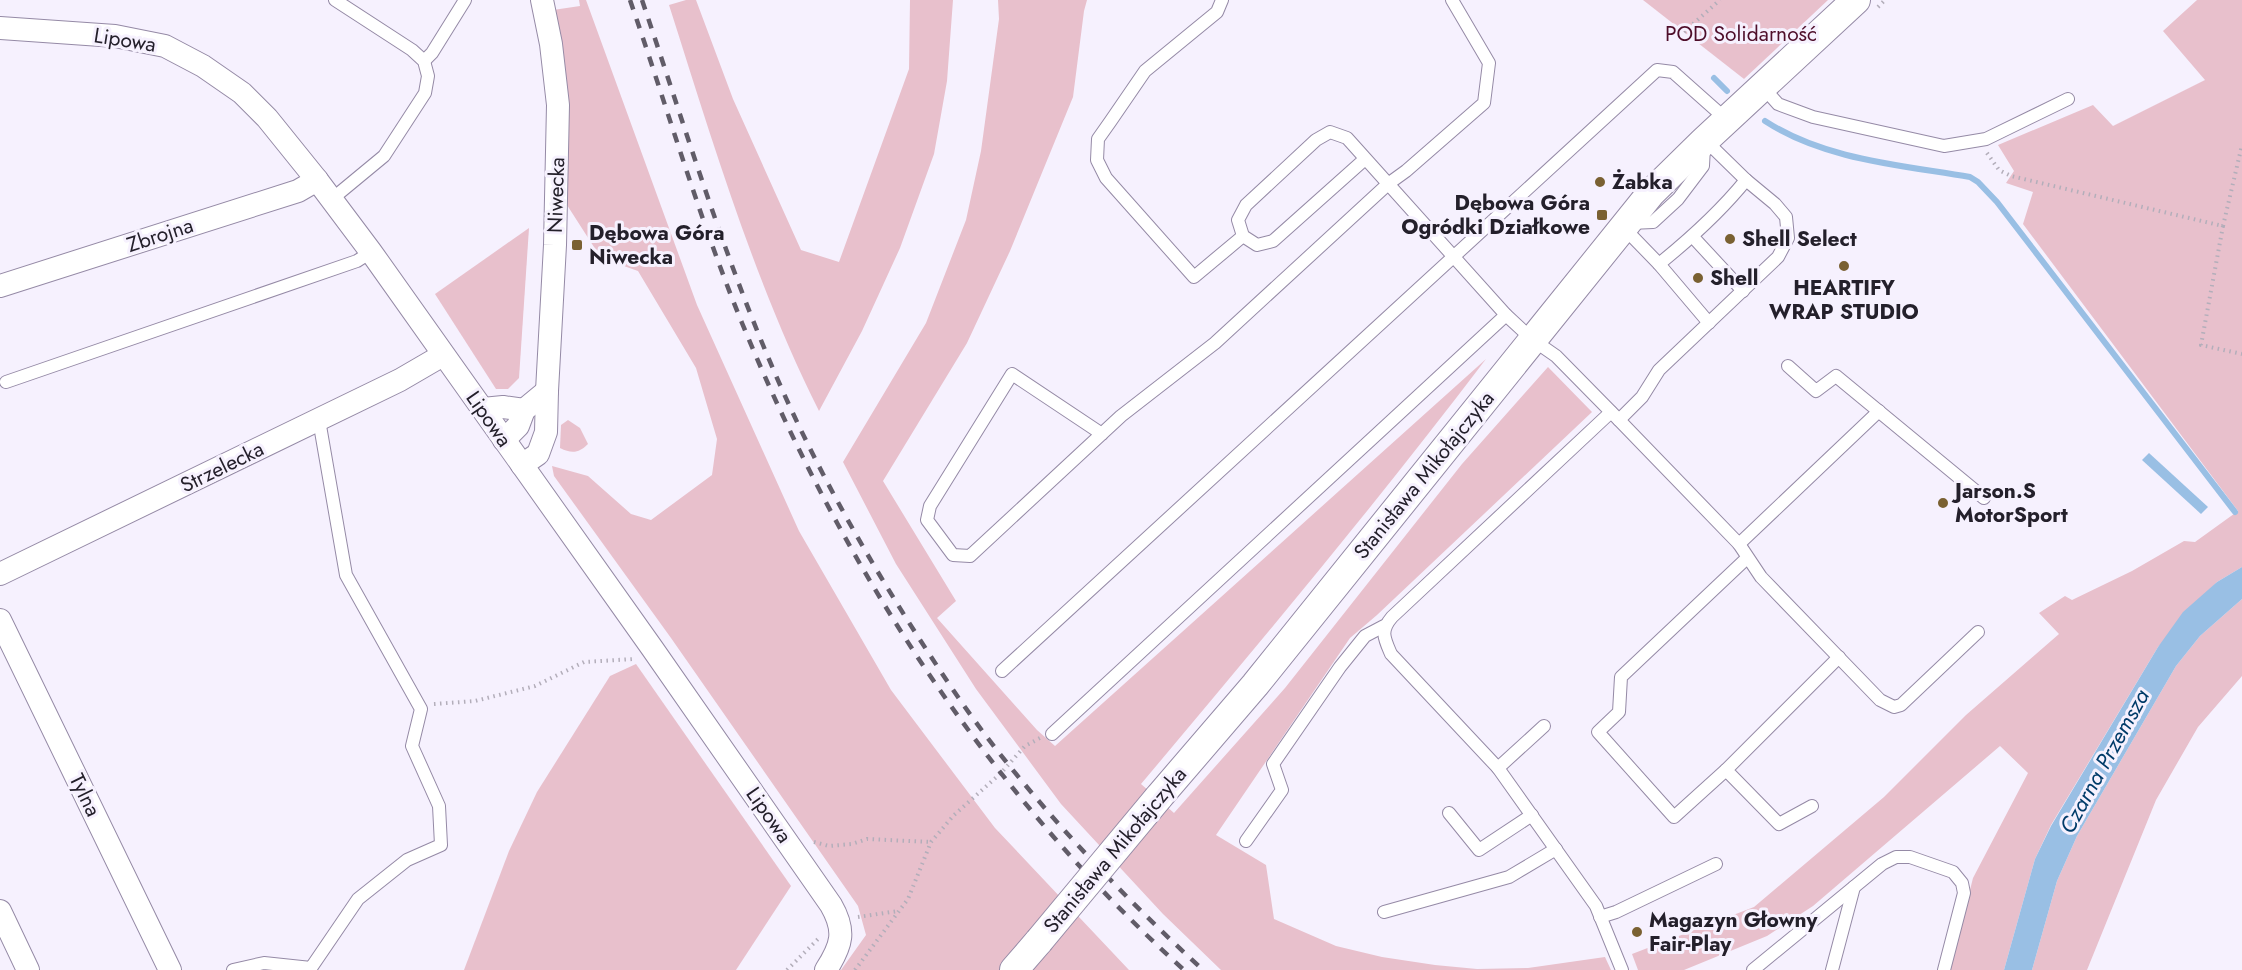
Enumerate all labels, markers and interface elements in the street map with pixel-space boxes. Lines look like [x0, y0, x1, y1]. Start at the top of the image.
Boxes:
park label: POD Solidarność [1665, 19, 1817, 49]
street label: Lipowa [92, 20, 158, 60]
street label: Niwecka [540, 157, 572, 233]
place label: Żabka [1612, 167, 1673, 197]
marker: Żabka [1593, 175, 1607, 189]
place label: Dębowa Góra Ogródki Działkowe [1401, 188, 1590, 242]
marker: Dębowa Góra Ogródki Działkowe [1595, 208, 1609, 222]
street label: Zbrojna [123, 210, 197, 260]
place label: Dębowa Góra Niwecka [589, 218, 725, 272]
place label: Shell Select [1742, 224, 1857, 254]
marker: Shell Select [1723, 232, 1737, 246]
marker: Dębowa Góra Niwecka [570, 238, 584, 252]
marker: HEARTIFY WRAP STUDIO [1837, 259, 1851, 273]
place label: Shell [1710, 263, 1758, 293]
marker: Shell [1691, 271, 1705, 285]
place label: HEARTIFY WRAP STUDIO [1769, 273, 1919, 327]
street label: Stanisława Mikołajczyka [1347, 384, 1501, 566]
street label: Lipowa [459, 385, 519, 453]
street label: Strzelecka [175, 434, 269, 500]
place label: Jarson.S MotorSport [1951, 476, 2068, 530]
marker: Jarson.S MotorSport [1936, 496, 1950, 510]
water label: Czarna Przemsza [2051, 683, 2157, 839]
street label: Stanisława Mikołajczyka [1036, 760, 1194, 940]
street label: Tylna [62, 768, 108, 822]
street label: Lipowa [739, 781, 799, 849]
place label: Magazyn Głowny Fair-Play [1649, 905, 1819, 959]
marker: Magazyn Głowny Fair-Play [1630, 925, 1644, 939]

